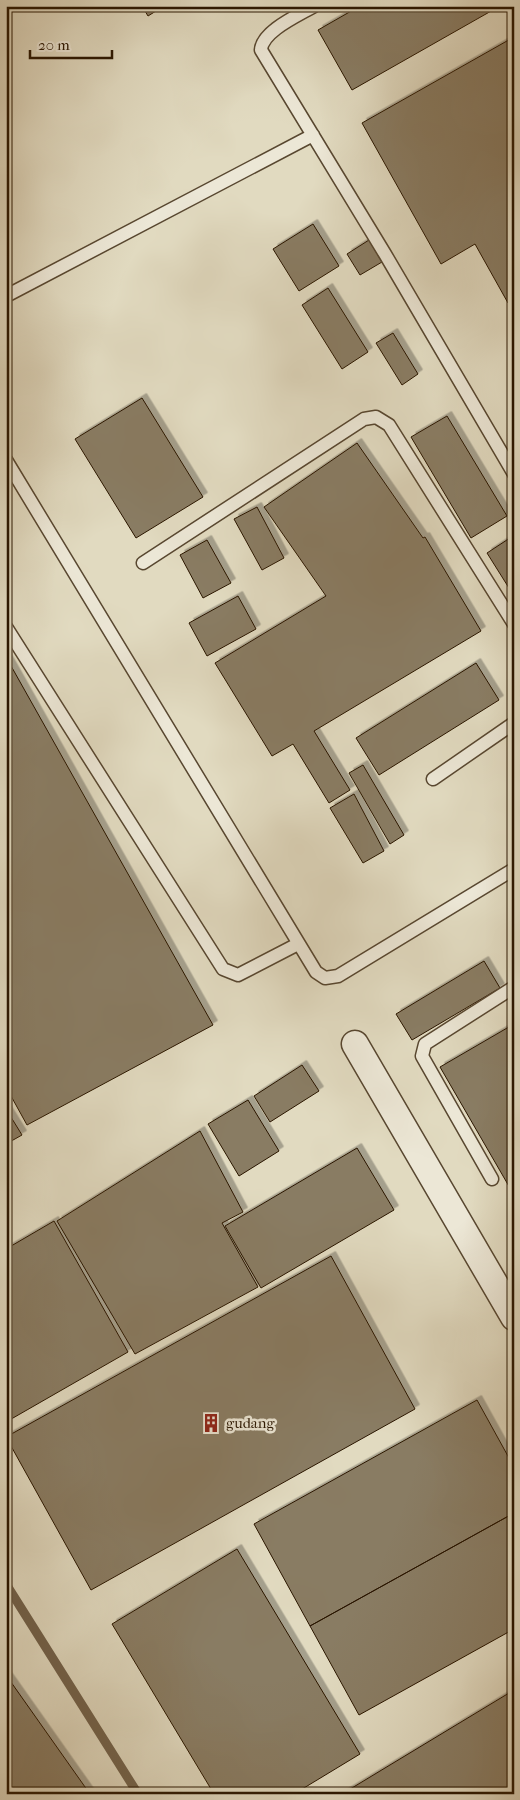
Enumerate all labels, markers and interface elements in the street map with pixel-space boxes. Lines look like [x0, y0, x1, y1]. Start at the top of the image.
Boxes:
scale bar [30, 28, 112, 60]
text: 20 m [38, 36, 70, 54]
building icon: gudang [200, 1412, 222, 1434]
place label: gudang [226, 1414, 276, 1432]

